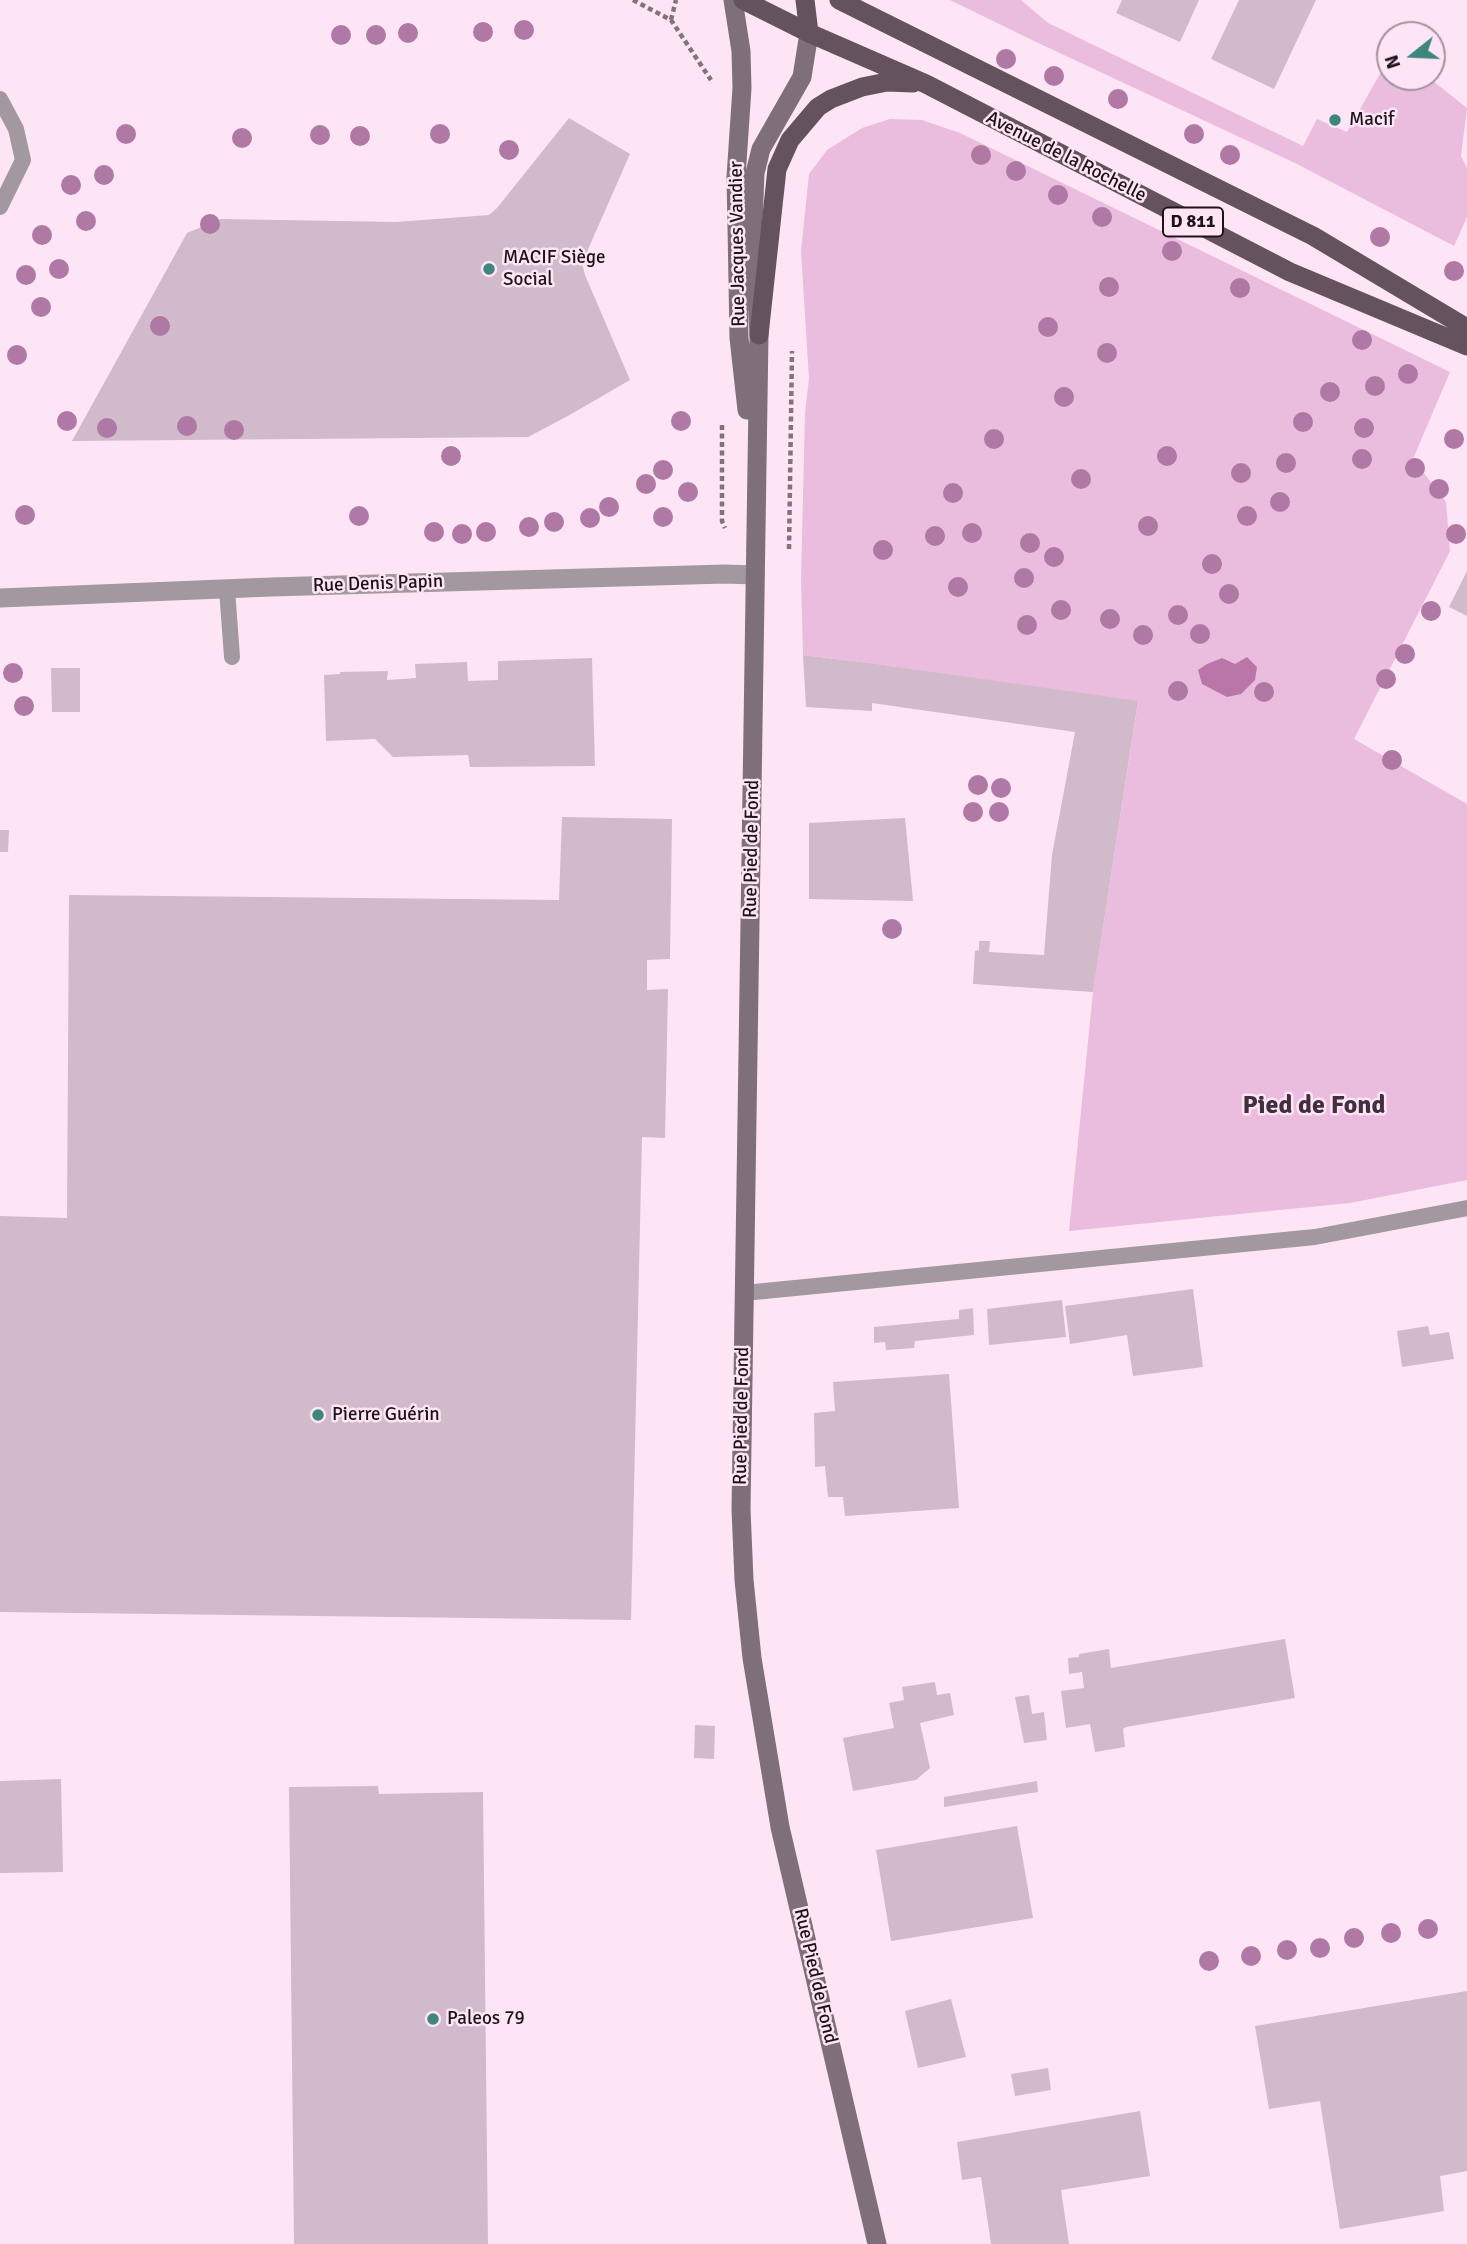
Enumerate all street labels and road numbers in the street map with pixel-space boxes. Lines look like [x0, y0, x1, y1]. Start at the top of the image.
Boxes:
street label: Avenue de la Rochelle [982, 107, 1150, 207]
street label: Rue Jacques Vandier [725, 161, 751, 327]
road number: D 811 [1163, 208, 1223, 236]
street label: Rue Denis Papin [312, 570, 444, 598]
street label: Rue Pied de Fond [739, 780, 765, 918]
street label: Rue Pied de Fond [729, 1347, 755, 1485]
street label: Rue Pied de Fond [788, 1906, 842, 2046]

